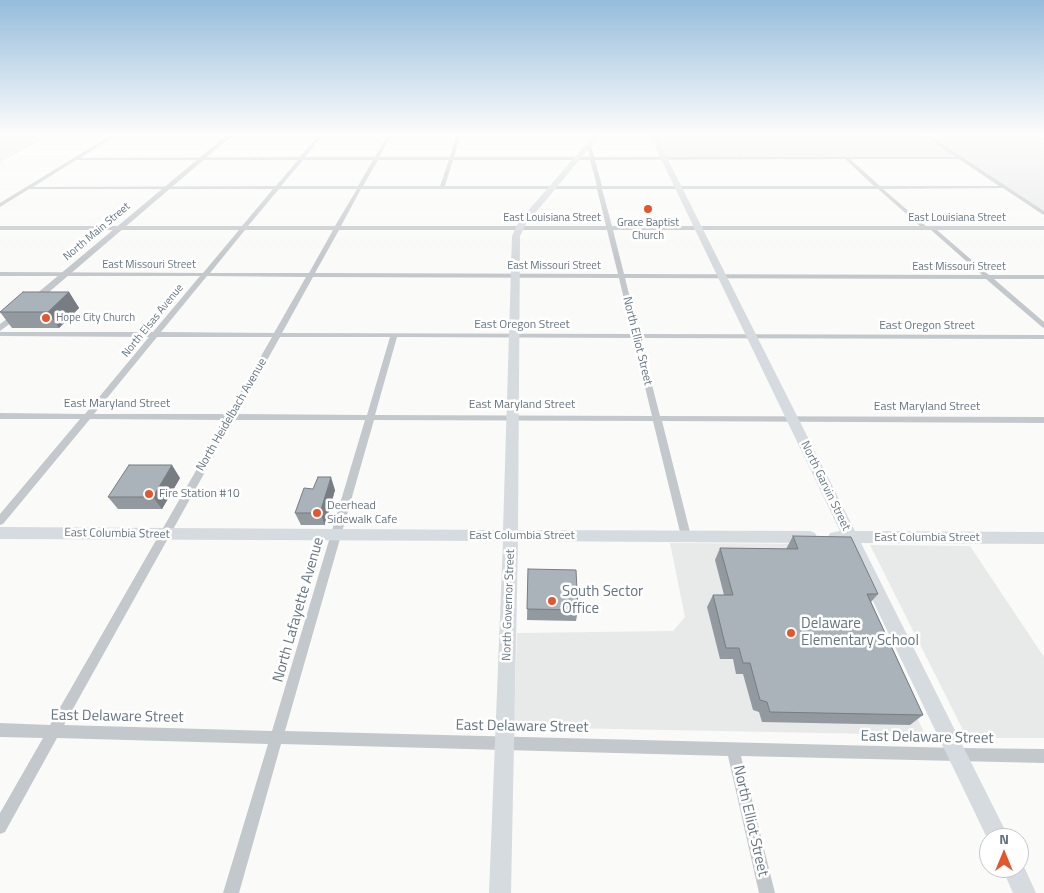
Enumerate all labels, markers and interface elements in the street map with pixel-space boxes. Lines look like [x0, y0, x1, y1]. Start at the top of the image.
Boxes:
street label: North Main Street [61, 200, 133, 264]
marker: Grace Baptist Church [642, 203, 654, 215]
street label: East Louisiana Street [503, 211, 601, 225]
street label: East Louisiana Street [908, 211, 1006, 225]
place label: Grace Baptist Church [617, 216, 679, 242]
street label: East Missouri Street [102, 258, 196, 272]
street label: East Missouri Street [507, 259, 601, 273]
street label: East Missouri Street [912, 260, 1006, 274]
street label: North Elsas Avenue [119, 282, 187, 360]
street label: North Elliot Street [619, 295, 655, 387]
place label: Hope City Church [56, 311, 135, 325]
marker: Hope City Church [40, 312, 52, 324]
street label: East Oregon Street [474, 318, 570, 332]
street label: East Oregon Street [879, 319, 975, 333]
street label: North Heidelbach Avenue [194, 356, 270, 474]
street label: East Maryland Street [64, 397, 170, 411]
street label: East Maryland Street [469, 398, 575, 412]
street label: East Maryland Street [874, 400, 980, 414]
street label: North Garvin Street [797, 439, 853, 533]
place label: Fire Station #10 [159, 487, 240, 501]
marker: Fire Station #10 [143, 488, 155, 500]
place label: Deerhead Sidewalk Cafe [327, 499, 397, 527]
marker: Deerhead Sidewalk Cafe [311, 507, 323, 519]
street label: East Columbia Street [64, 526, 170, 542]
street label: East Columbia Street [469, 529, 575, 543]
street label: East Columbia Street [874, 531, 980, 545]
street label: North Lafayette Avenue [270, 535, 328, 685]
street label: North Governor Street [500, 549, 518, 661]
place label: South Sector Office [562, 583, 643, 618]
marker: South Sector Office [546, 595, 558, 607]
place label: Delaware Elementary School [801, 615, 919, 650]
marker: Delaware Elementary School [785, 627, 797, 639]
street label: East Delaware Street [50, 707, 184, 727]
street label: East Delaware Street [455, 717, 589, 737]
street label: East Delaware Street [860, 728, 994, 748]
street label: North Elliot Street [728, 764, 772, 878]
north arrow [979, 828, 1029, 878]
text: N [999, 828, 1009, 849]

